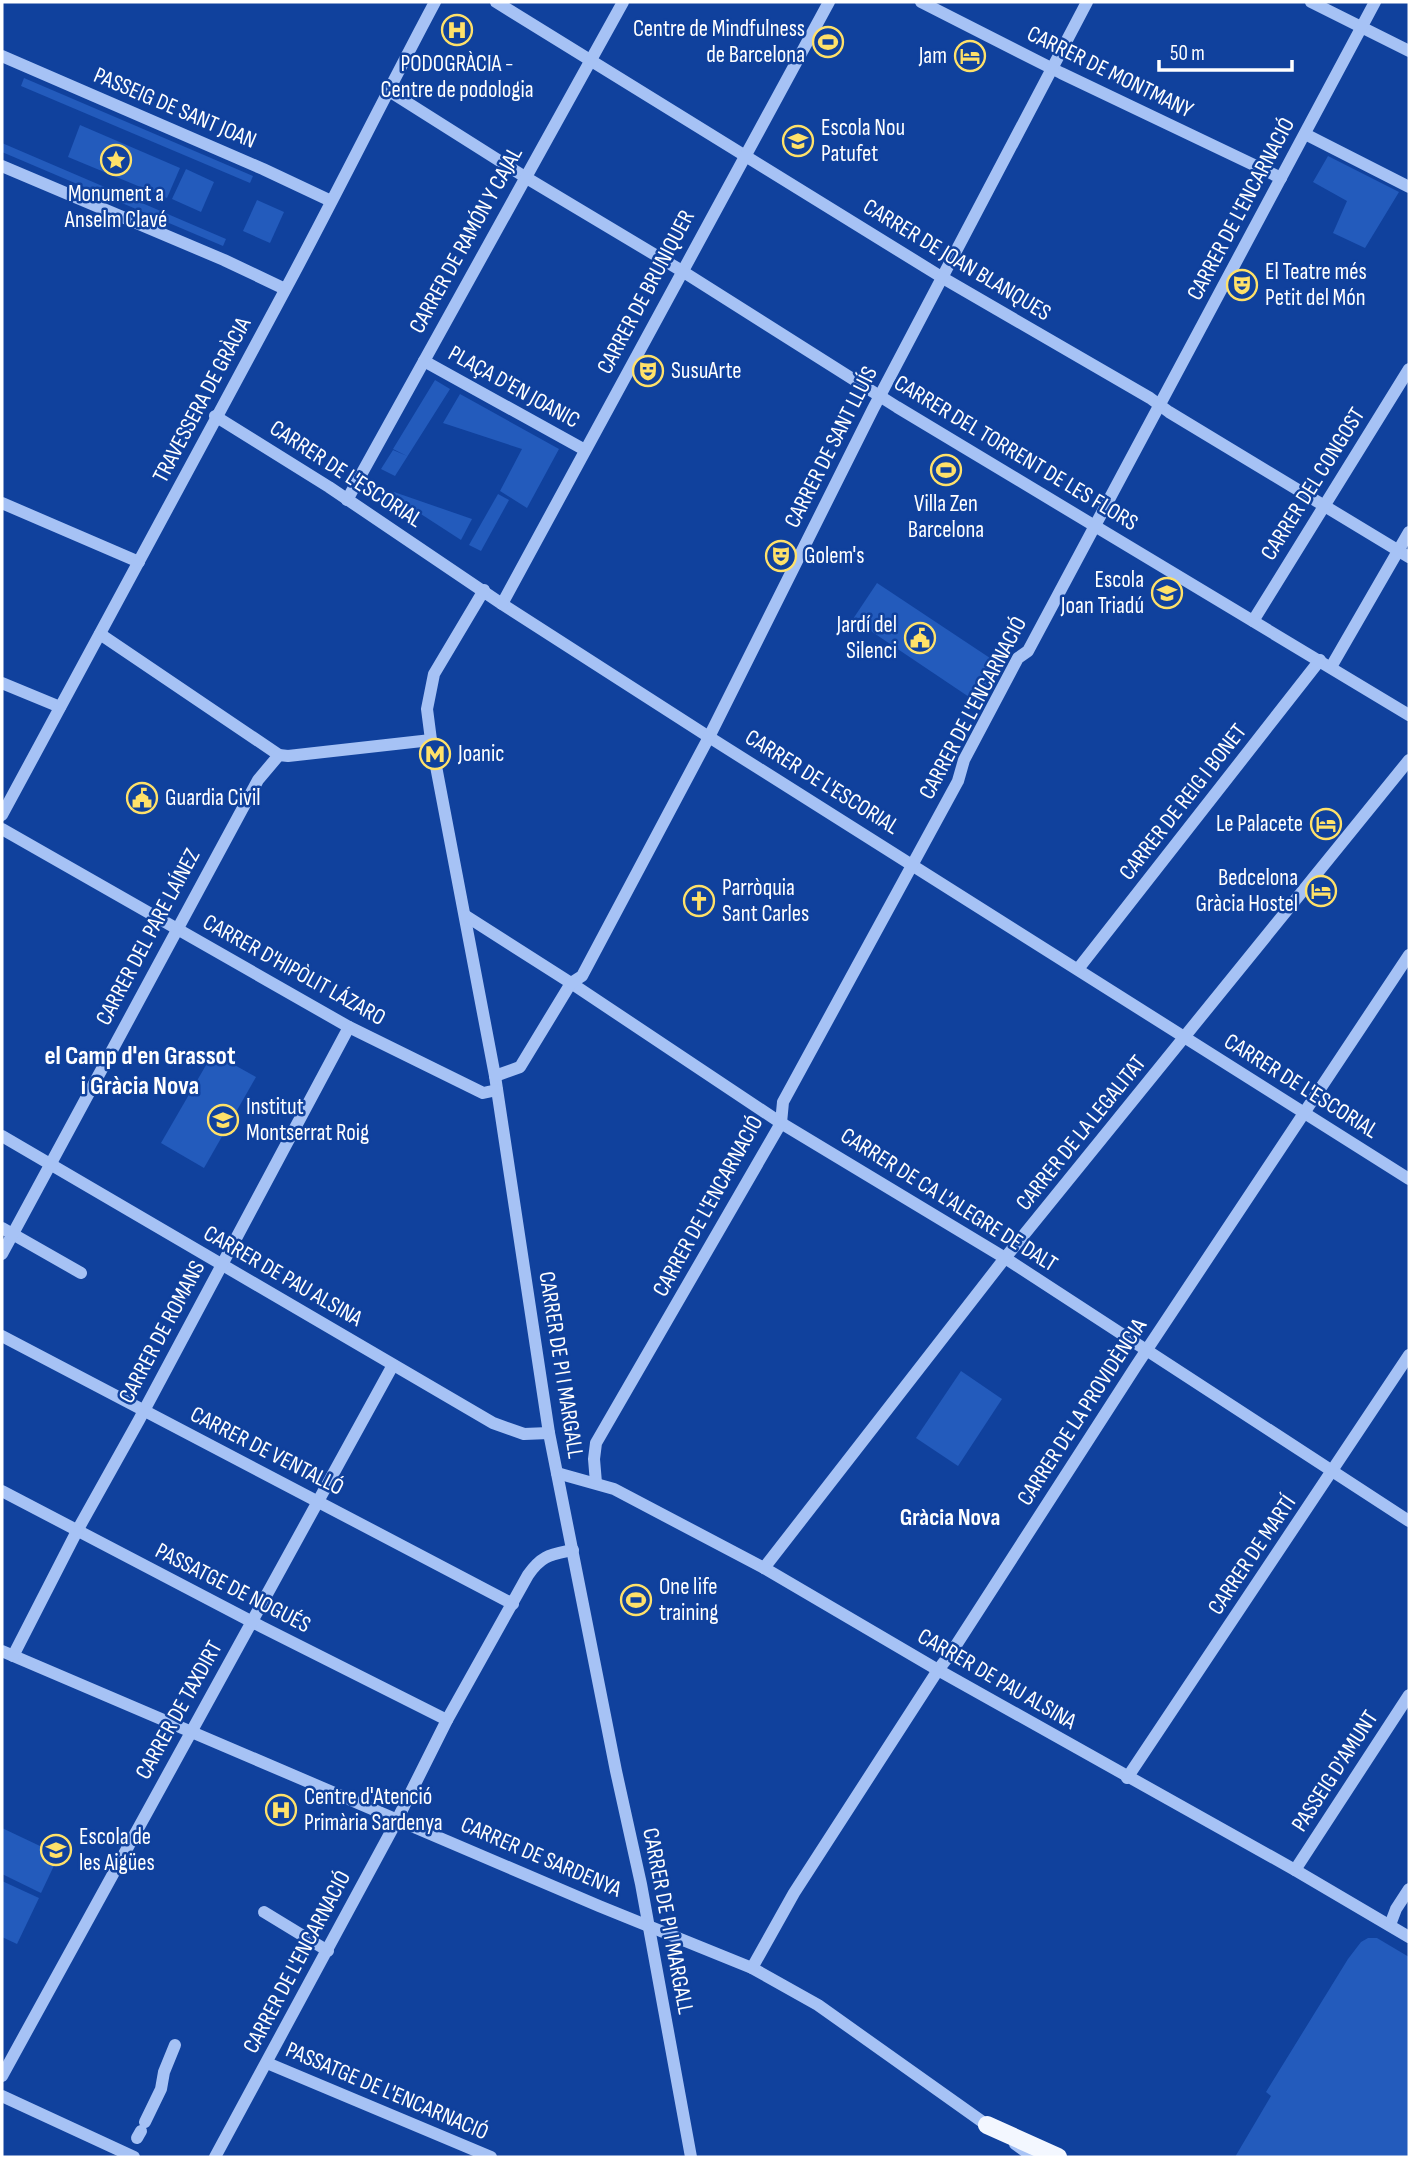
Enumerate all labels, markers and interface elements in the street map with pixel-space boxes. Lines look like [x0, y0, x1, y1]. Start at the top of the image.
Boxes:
hospital icon: PODOGRÀCIA - Centre de podologia [440, 13, 474, 47]
place label: Centre de Mindfulness de Barcelona [633, 15, 805, 69]
street label: CARRER DE MONTMANY [1022, 20, 1198, 125]
sports icon: Centre de Mindfulness de Barcelona [811, 25, 845, 59]
scale bar [1159, 28, 1292, 72]
hotel icon: Jam [953, 39, 987, 73]
text: 50 m [1170, 41, 1205, 66]
place label: Jam [918, 42, 947, 70]
place label: PODOGRÀCIA - Centre de podologia [380, 50, 534, 104]
street label: PASSEIG DE SANT JOAN [89, 61, 261, 155]
street label: CARRER DE L'ENCARNACIÓ [1181, 113, 1301, 305]
place label: Escola Nou Patufet [821, 114, 905, 168]
school or university icon: Escola Nou Patufet [781, 124, 815, 158]
street label: CARRER DE RAMÓN Y CAJAL [403, 141, 529, 338]
place icon: Monument a Anselm Clavé [99, 143, 133, 177]
place label: Monument a Anselm Clavé [64, 180, 167, 234]
street label: CARRER DE JOAN BLANQUES [858, 193, 1056, 327]
street label: CARRER DE BRUNIQUER [591, 205, 701, 379]
place label: El Teatre més Petit del Món [1265, 258, 1367, 312]
theatre icon: El Teatre més Petit del Món [1225, 268, 1259, 302]
street label: TRAVESSERA DE GRÀCIA [147, 312, 257, 487]
street label: PLAÇA D'EN JOANIC [443, 339, 585, 435]
theatre icon: SusuArte [631, 354, 665, 388]
place label: SusuArte [671, 357, 742, 385]
street label: CARRER DE SANT LLUÍS [778, 362, 884, 532]
street label: CARRER DEL TORRENT DE LES FLORS [889, 369, 1143, 537]
street label: CARRER DEL CONGOST [1255, 402, 1371, 566]
street label: CARRER DE L'ESCORIAL [264, 414, 428, 534]
sports icon: Villa Zen Barcelona [929, 453, 963, 487]
place label: Villa Zen Barcelona [908, 490, 984, 544]
theatre icon: Golem's [764, 539, 798, 573]
place label: Golem's [804, 542, 864, 570]
place label: Escola Joan Triadú [1060, 566, 1144, 620]
school or university icon: Escola Joan Triadú [1150, 576, 1184, 610]
place label: Jardí del Silenci [836, 611, 897, 665]
street label: CARRER DE L'ENCARNACIÓ [913, 612, 1033, 804]
public building icon: Jardí del Silenci [903, 621, 937, 655]
street label: CARRER DE REIG I BONET [1113, 718, 1253, 886]
street label: CARRER DE L'ESCORIAL [740, 723, 905, 841]
metro station icon: Joanic [418, 737, 452, 771]
place label: Joanic [457, 740, 504, 768]
public building icon: Guardia Civil [125, 781, 159, 815]
place label: Guardia Civil [165, 784, 261, 812]
hotel icon: Le Palacete [1309, 807, 1343, 841]
place label: Le Palacete [1216, 810, 1303, 838]
street label: CARRER DEL PARE LAÍNEZ [90, 844, 207, 1030]
place label: Bedcelona Gràcia Hostel [1196, 864, 1298, 918]
place label: Parròquia Sant Carles [722, 874, 809, 928]
hotel icon: Bedcelona Gràcia Hostel [1304, 874, 1338, 908]
church icon: Parròquia Sant Carles [682, 884, 716, 918]
street label: CARRER D'HIPÒLIT LÁZARO [198, 908, 390, 1032]
street label: CARRER DE L'ESCORIAL [1219, 1027, 1384, 1145]
district label: el Camp d'en Grassot i Gràcia Nova [44, 1041, 236, 1102]
street label: CARRER DE LA LEGALITAT [1010, 1050, 1152, 1216]
place label: Institut Montserrat Roig [246, 1093, 369, 1147]
school or university icon: Institut Montserrat Roig [206, 1103, 240, 1137]
street label: CARRER DE L'ENCARNACIÓ [647, 1111, 769, 1301]
street label: CARRER DE CA L'ALEGRE DE DALT [835, 1122, 1063, 1278]
street label: CARRER DE PAU ALSINA [199, 1219, 368, 1333]
street label: CARRER DE ROMANS [113, 1256, 211, 1408]
street label: CARRER DE PI I MARGALL [532, 1269, 590, 1461]
street label: CARRER DE LA PROVIDÈNCIA [1011, 1313, 1153, 1511]
street label: CARRER DE VENTALLÓ [186, 1400, 348, 1502]
street label: CARRER DE MARTÍ [1202, 1490, 1302, 1620]
district label: Gràcia Nova [900, 1503, 1000, 1532]
street label: PASSATGE DE NOGUÉS [151, 1537, 315, 1639]
place label: One life training [659, 1573, 719, 1627]
sports icon: One life training [619, 1583, 653, 1617]
street label: CARRER DE PAU ALSINA [913, 1622, 1082, 1736]
street label: CARRER DE TAXDIRT [129, 1636, 229, 1784]
street label: PASSEIG D'AMUNT [1286, 1705, 1384, 1837]
place label: Centre d'Atenció Primària Sardenya [304, 1783, 443, 1837]
hospital icon: Centre d'Atenció Primària Sardenya [264, 1793, 298, 1827]
street label: CARRER DE SARDENYA [456, 1811, 626, 1904]
place label: Escola de les Aigües [79, 1823, 155, 1877]
street label: CARRER DE PI I MARGALL [636, 1825, 700, 2017]
school or university icon: Escola de les Aigües [39, 1833, 73, 1867]
street label: CARRER DE L'ENCARNACIÓ [237, 1866, 357, 2058]
street label: PASSATGE DE L'ENCARNACIÓ [281, 2036, 493, 2146]

